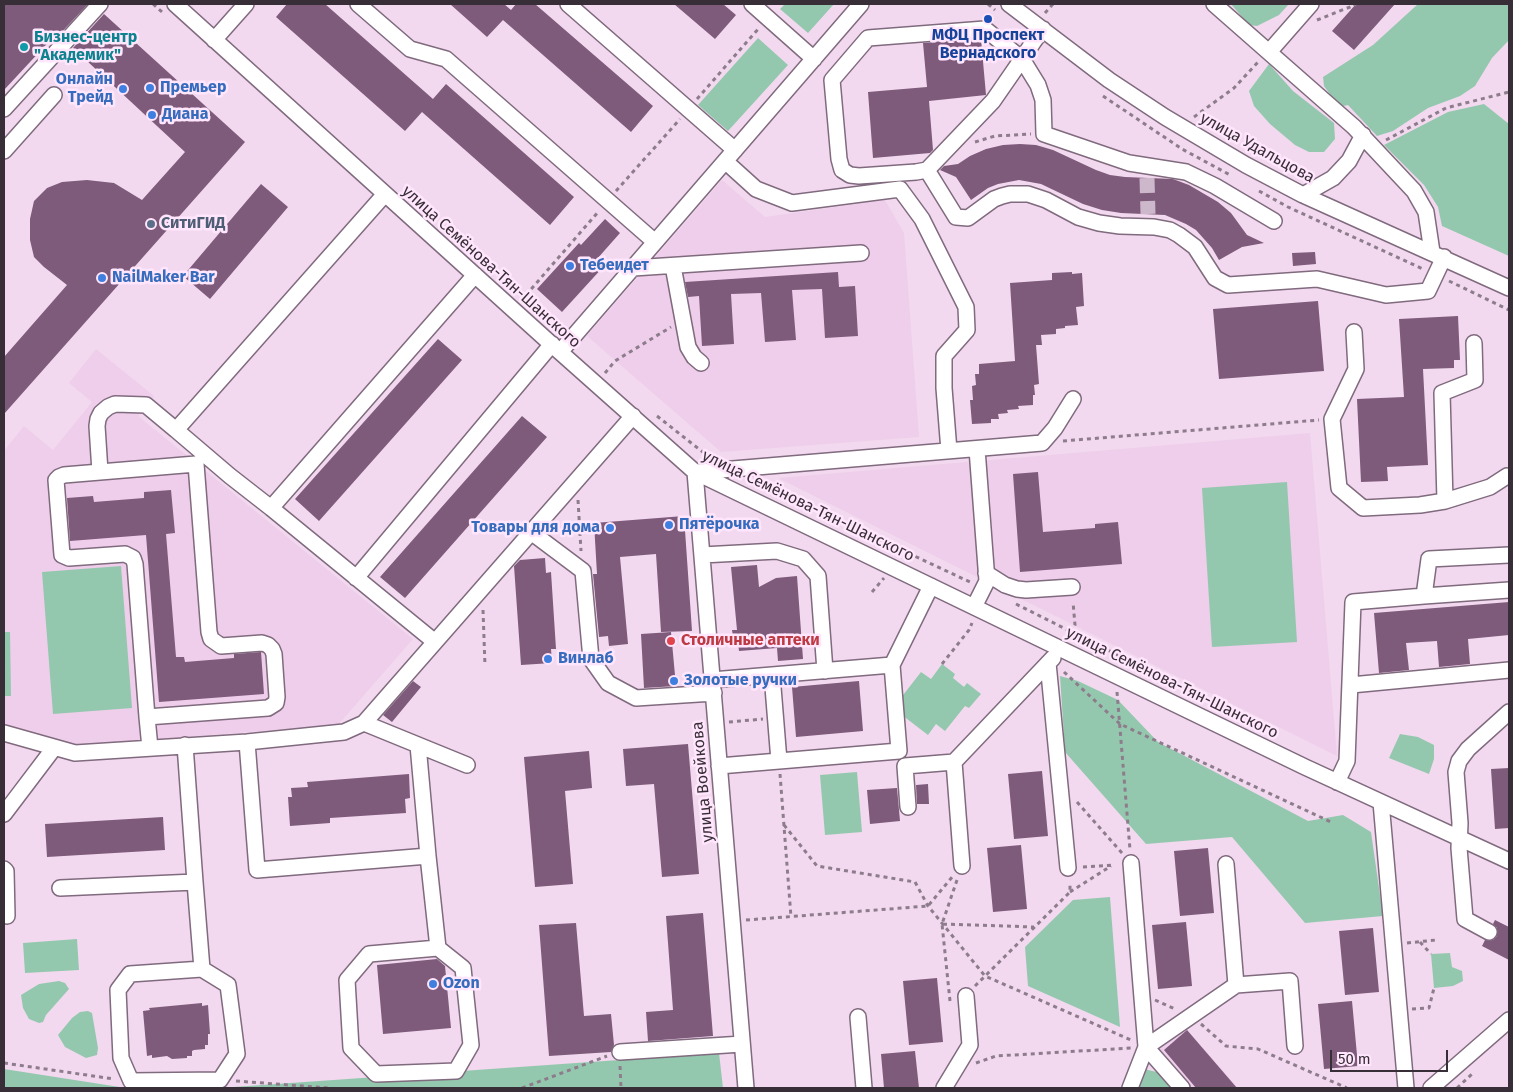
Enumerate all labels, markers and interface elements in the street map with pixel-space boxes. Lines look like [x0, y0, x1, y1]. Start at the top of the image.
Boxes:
marker: МФЦ Проспект Вернадского [982, 13, 994, 25]
place label: МФЦ Проспект Вернадского [932, 26, 1044, 64]
place label: Бизнес-центр "Академик" [34, 28, 137, 66]
marker: Бизнес-центр "Академик" [18, 41, 30, 53]
place label: Онлайн Трейд [56, 70, 113, 108]
place label: Премьер [160, 78, 226, 98]
marker: Премьер [144, 82, 156, 94]
marker: Онлайн Трейд [117, 83, 129, 95]
place label: Диана [162, 105, 208, 125]
marker: Диана [146, 109, 158, 121]
street label: улица Удальцова [1196, 109, 1318, 187]
street label: улица Семёнова-Тян-Шанского [398, 182, 584, 352]
place label: СитиГИД [161, 214, 225, 234]
marker: СитиГИД [145, 218, 157, 230]
place label: Тебеидет [580, 256, 649, 276]
marker: Тебеидет [564, 260, 576, 272]
place label: NailMaker Bar [112, 268, 215, 288]
marker: NailMaker Bar [96, 272, 108, 284]
street label: улица Семёнова-Тян-Шанского [699, 446, 917, 566]
place label: Пятёрочка [679, 515, 760, 535]
place label: Товары для дома [471, 518, 600, 538]
marker: Пятёрочка [663, 519, 675, 531]
marker: Товары для дома [604, 522, 616, 534]
street label: улица Семёнова-Тян-Шанского [1063, 623, 1281, 743]
place label: Столичные аптеки [681, 631, 820, 651]
marker: Столичные аптеки [665, 635, 677, 647]
place label: Винлаб [558, 649, 614, 669]
marker: Винлаб [542, 653, 554, 665]
place label: Золотые ручки [684, 671, 797, 691]
marker: Золотые ручки [668, 675, 680, 687]
street label: улица Воейкова [688, 721, 718, 843]
place label: Ozon [443, 974, 480, 994]
marker: Ozon [427, 978, 439, 990]
scale bar [1333, 1040, 1450, 1072]
text: 50 m [1338, 1050, 1371, 1068]

